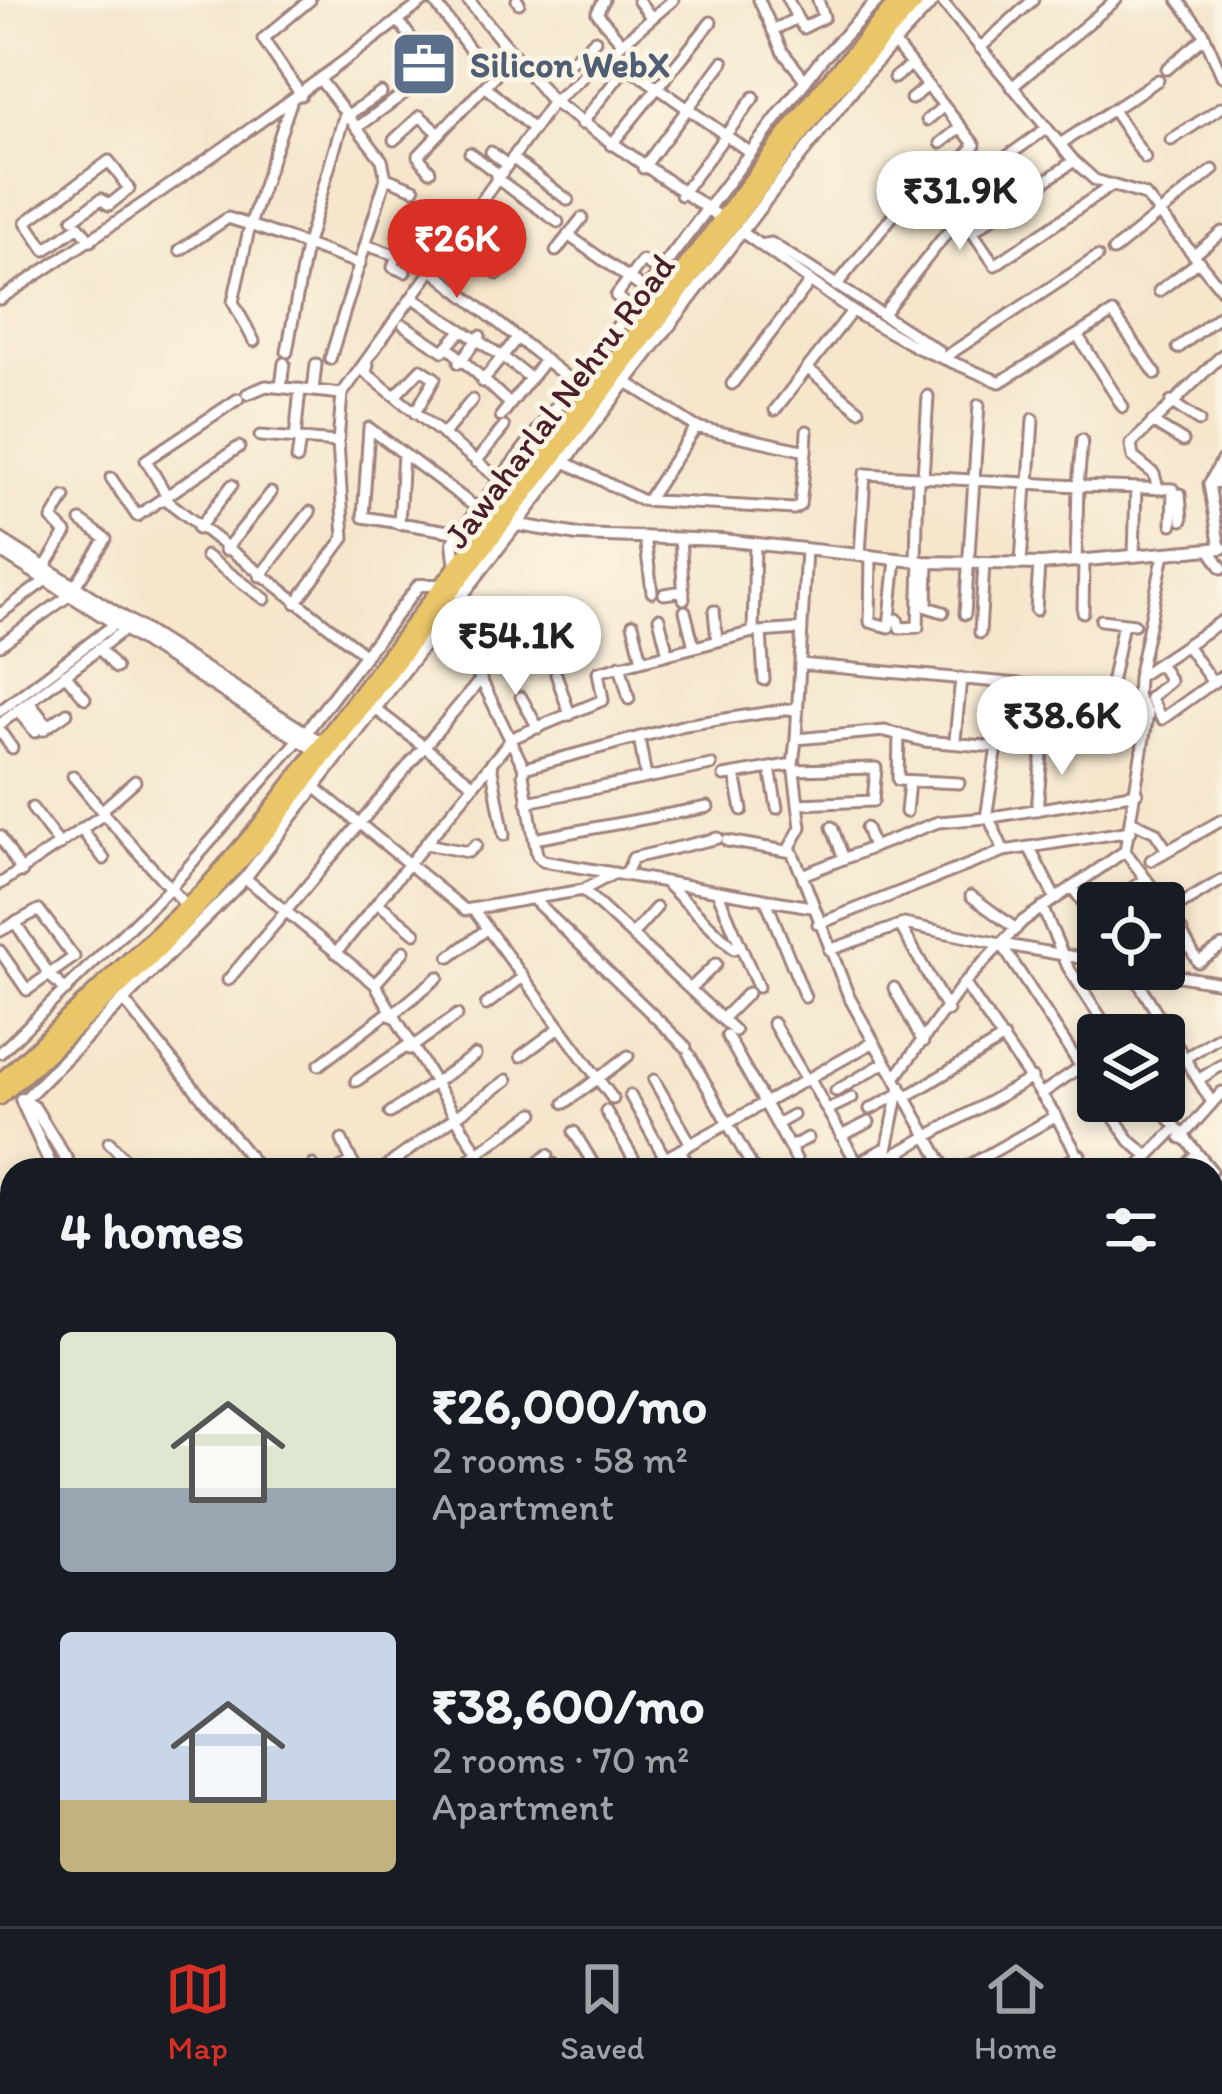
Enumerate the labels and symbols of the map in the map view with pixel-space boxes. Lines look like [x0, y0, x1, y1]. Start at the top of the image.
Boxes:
office icon: Silicon WebX [389, 29, 459, 99]
place label: Silicon WebX [470, 43, 669, 86]
pin: ₹31.9K [862, 151, 1058, 253]
pin: ₹26K [386, 199, 528, 301]
street label: Jawaharlal Nehru Road [434, 245, 684, 557]
pin: ₹54.1K [418, 596, 614, 698]
pin: ₹38.6K [964, 676, 1160, 778]

